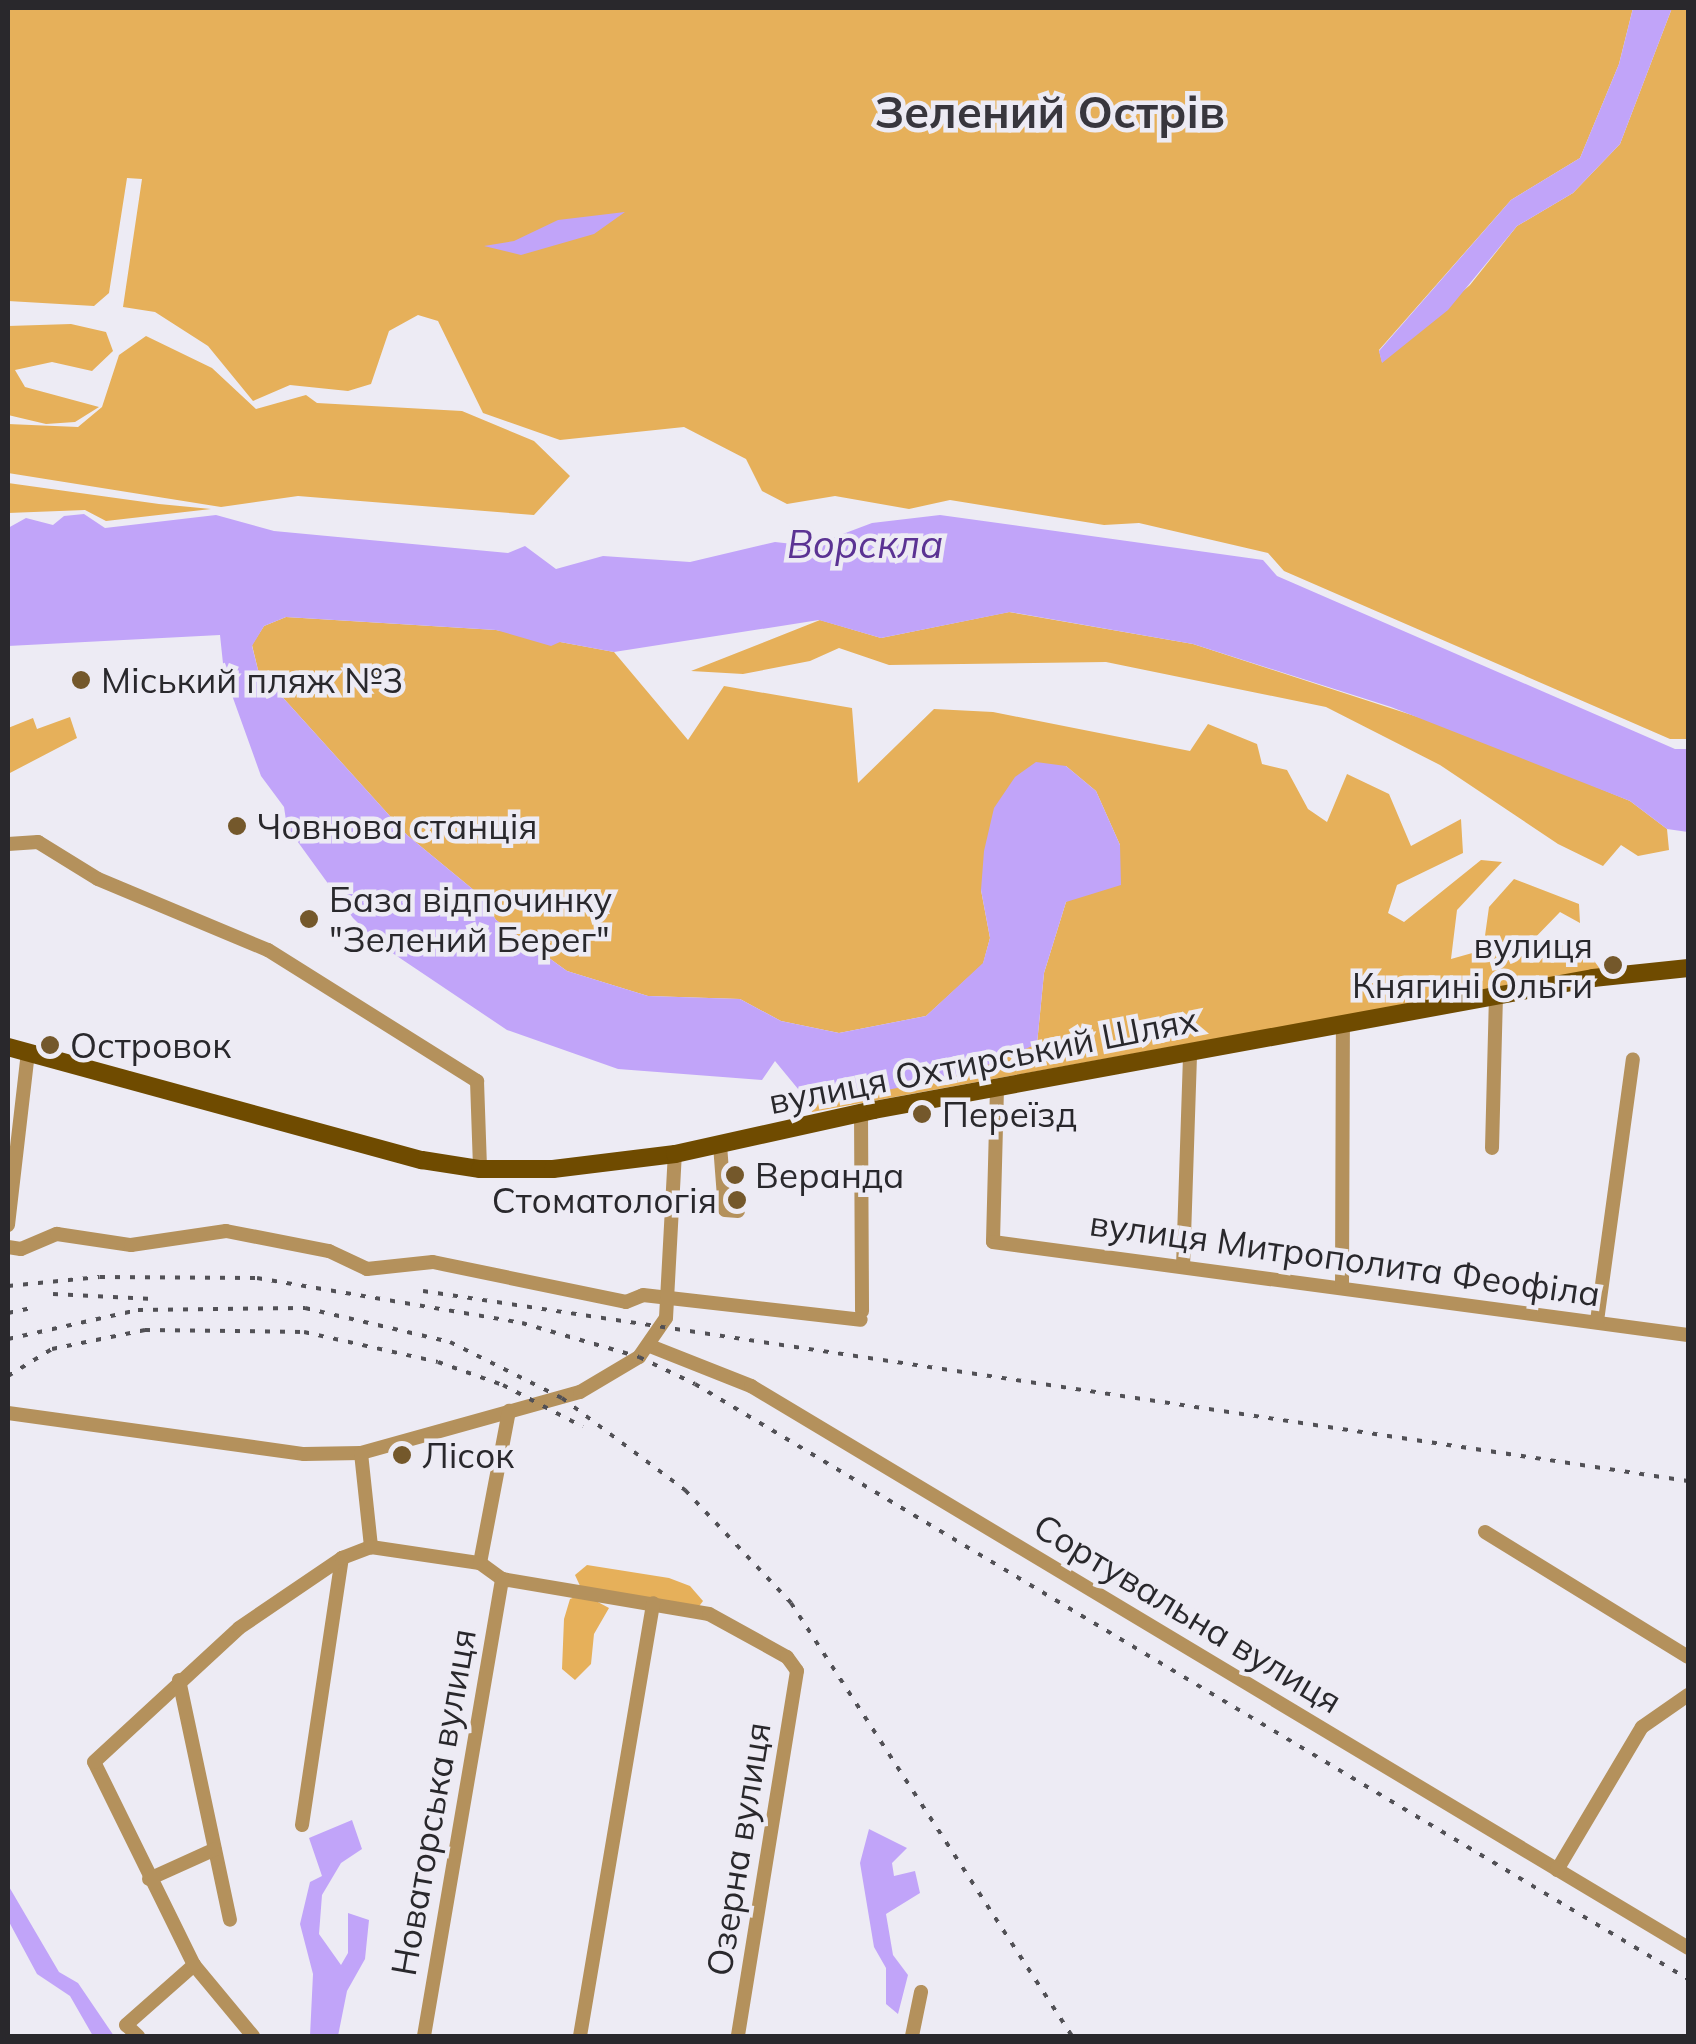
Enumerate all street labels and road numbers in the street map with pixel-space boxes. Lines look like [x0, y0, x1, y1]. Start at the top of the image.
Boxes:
street label: вулиця Охтирський Шлях [765, 998, 1201, 1122]
street label: вулиця Митрополита Феофіла [1087, 1201, 1603, 1315]
street label: Сортувальна вулиця [1026, 1504, 1350, 1722]
street label: Новаторська вулиця [382, 1625, 484, 1979]
street label: Озерна вулиця [697, 1719, 779, 1979]

